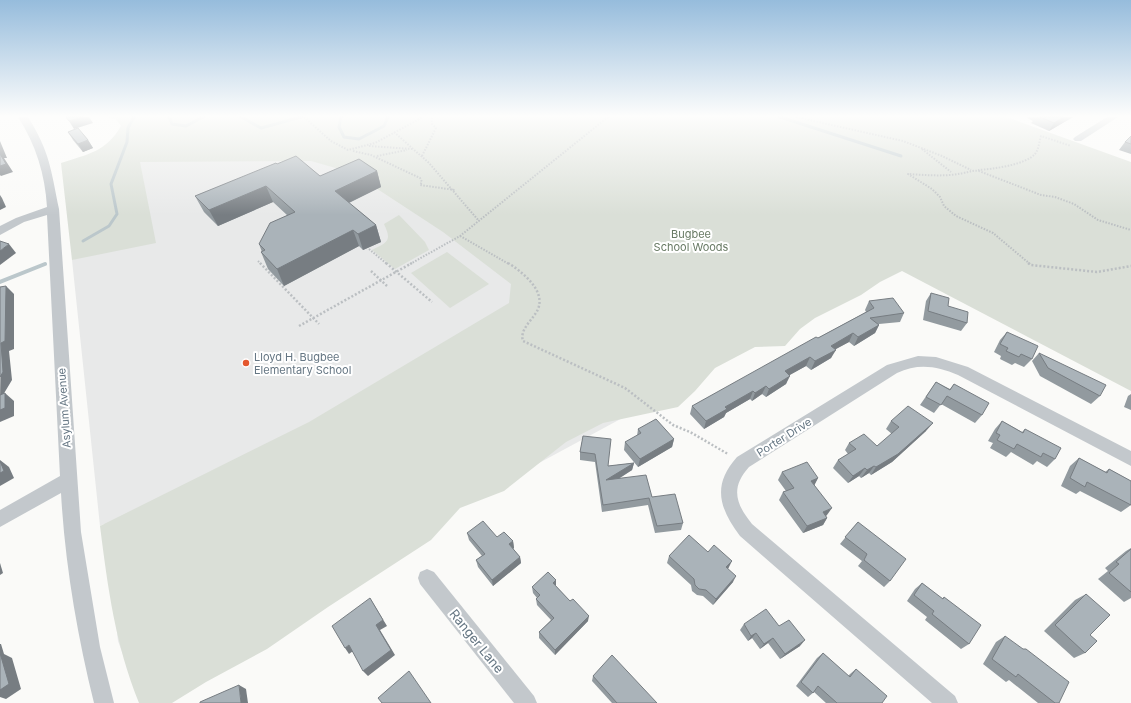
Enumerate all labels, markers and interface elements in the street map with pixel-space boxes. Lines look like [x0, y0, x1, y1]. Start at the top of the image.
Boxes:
park label: Bugbee School Woods [654, 227, 729, 254]
place label: Lloyd H. Bugbee Elementary School [254, 350, 351, 377]
marker: Lloyd H. Bugbee Elementary School [241, 358, 251, 368]
street label: Asylum Avenue [54, 368, 74, 448]
street label: Porter Drive [754, 415, 814, 459]
street label: Ranger Lane [446, 606, 508, 676]

